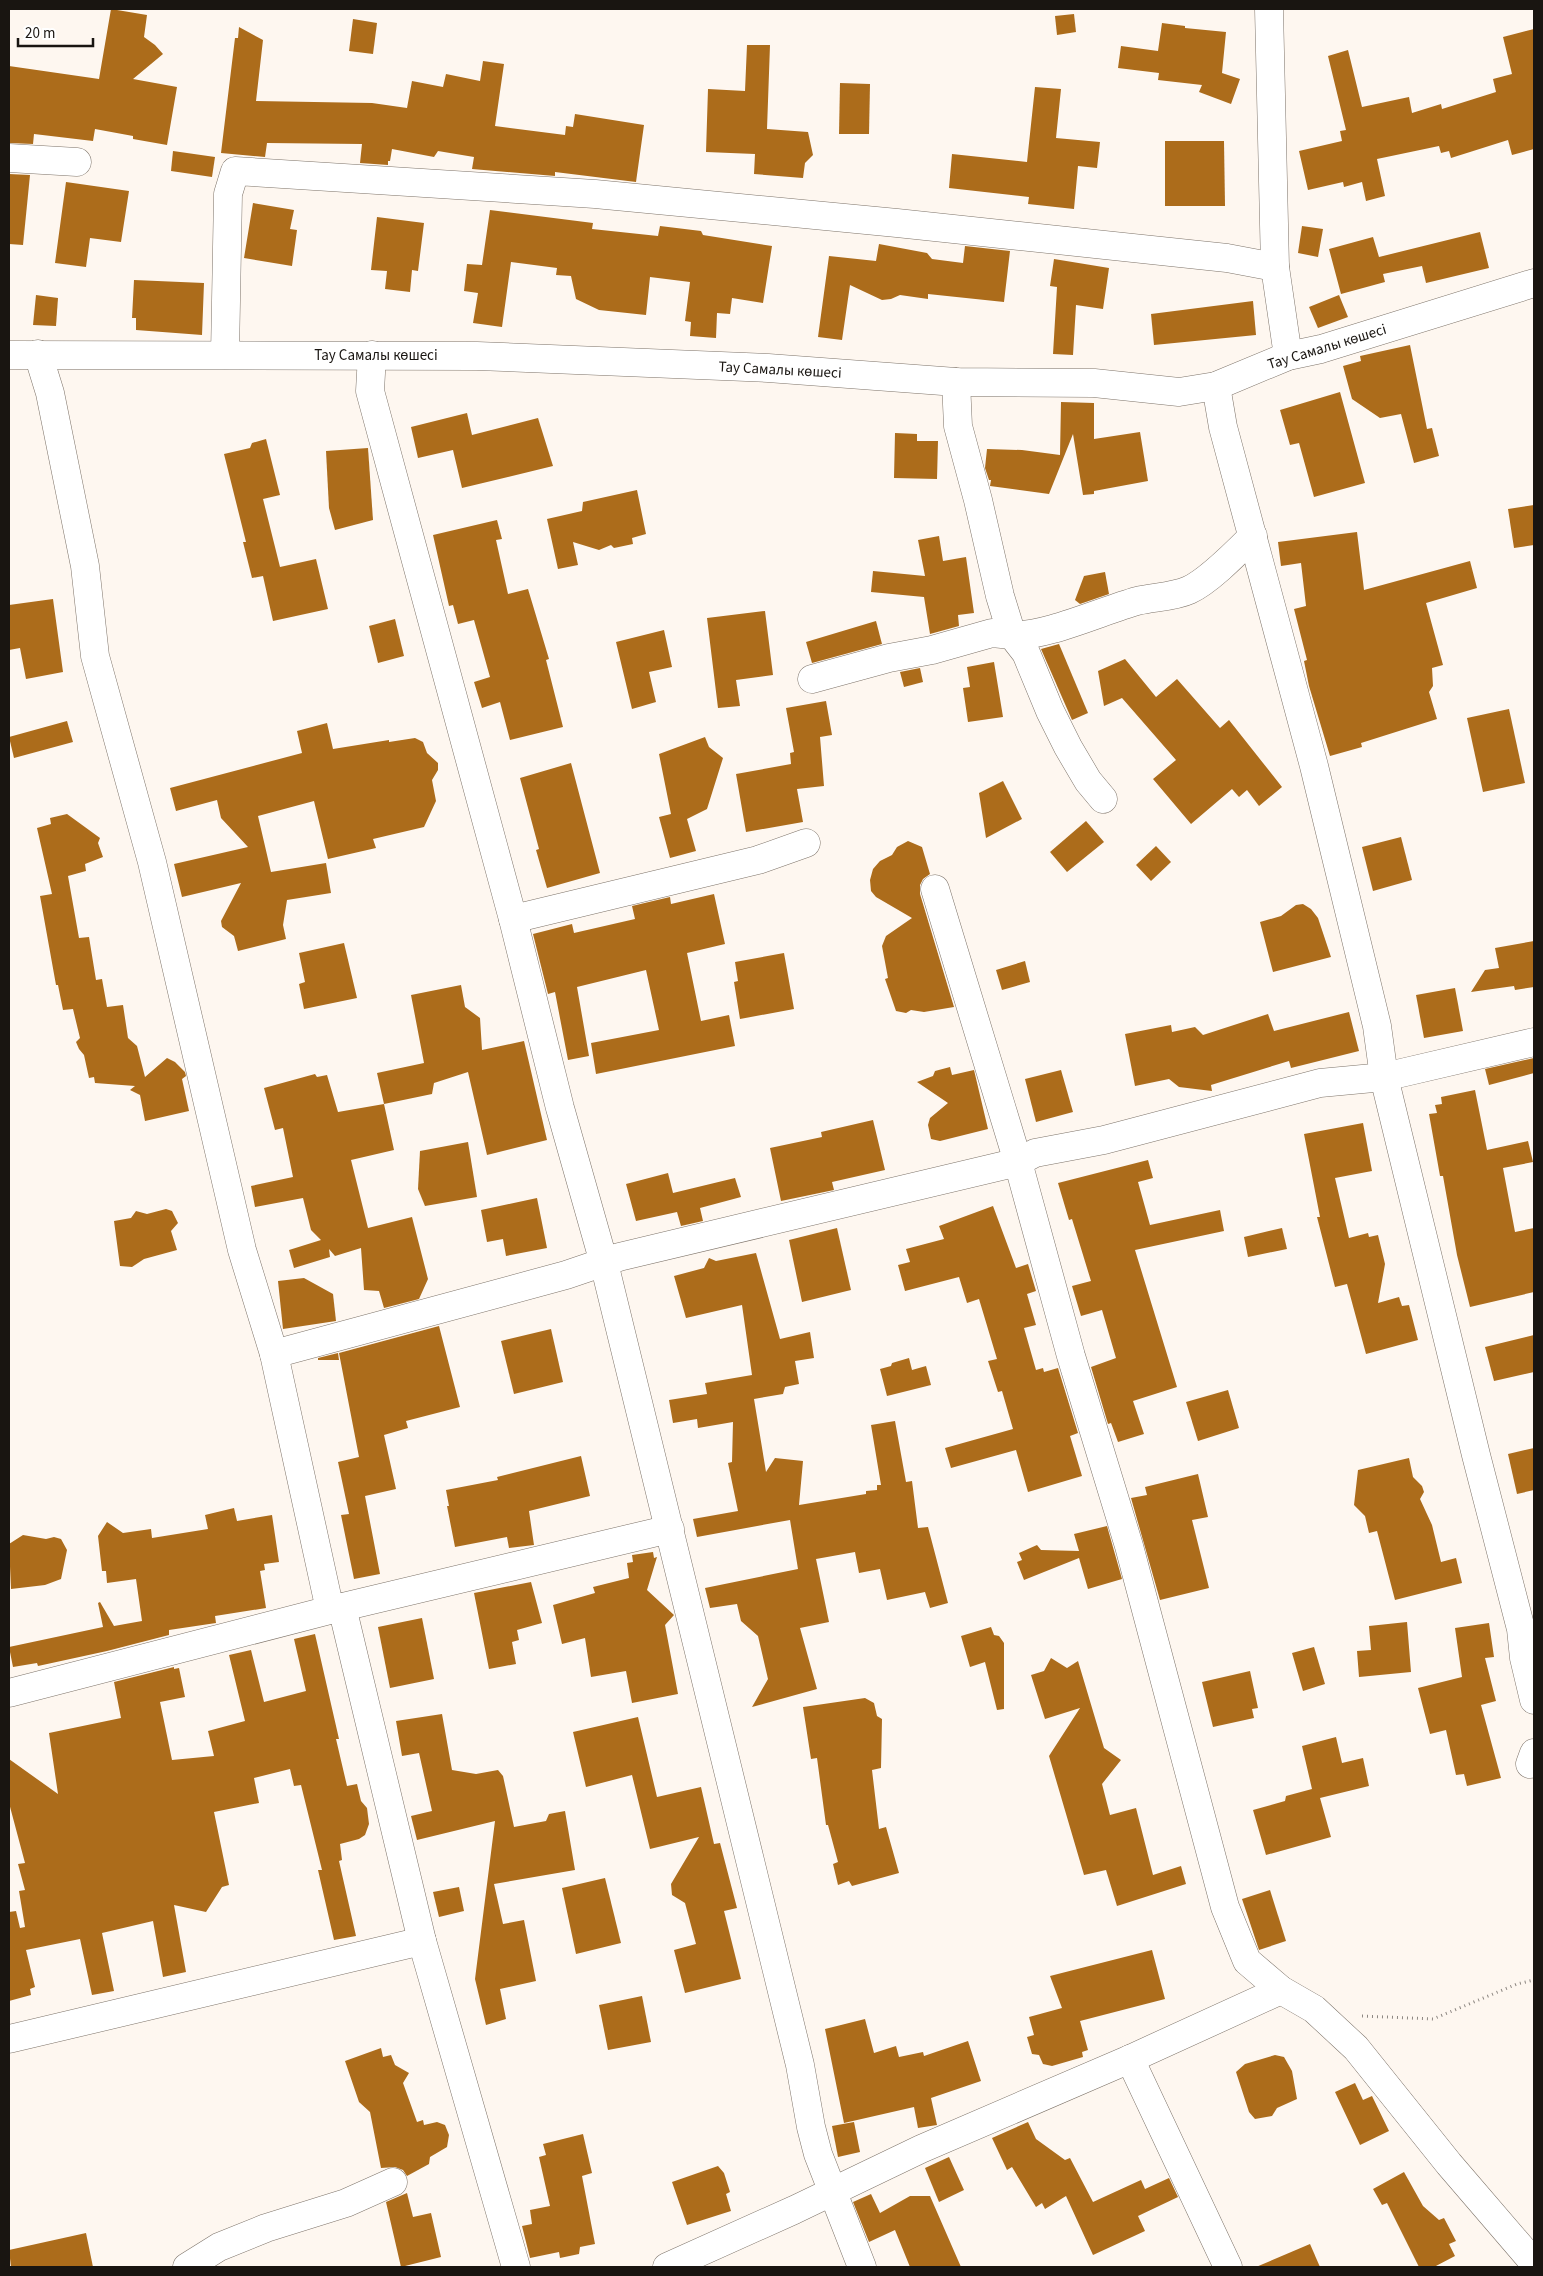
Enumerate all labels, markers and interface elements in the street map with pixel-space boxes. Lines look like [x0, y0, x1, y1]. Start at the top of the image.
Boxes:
scale bar [18, 15, 92, 47]
text: 20 m [25, 23, 55, 44]
street label: Тау Самалы көшесі [1265, 319, 1389, 375]
street label: Тау Самалы көшесі [314, 345, 438, 366]
street label: Тау Самалы көшесі [718, 356, 842, 384]

